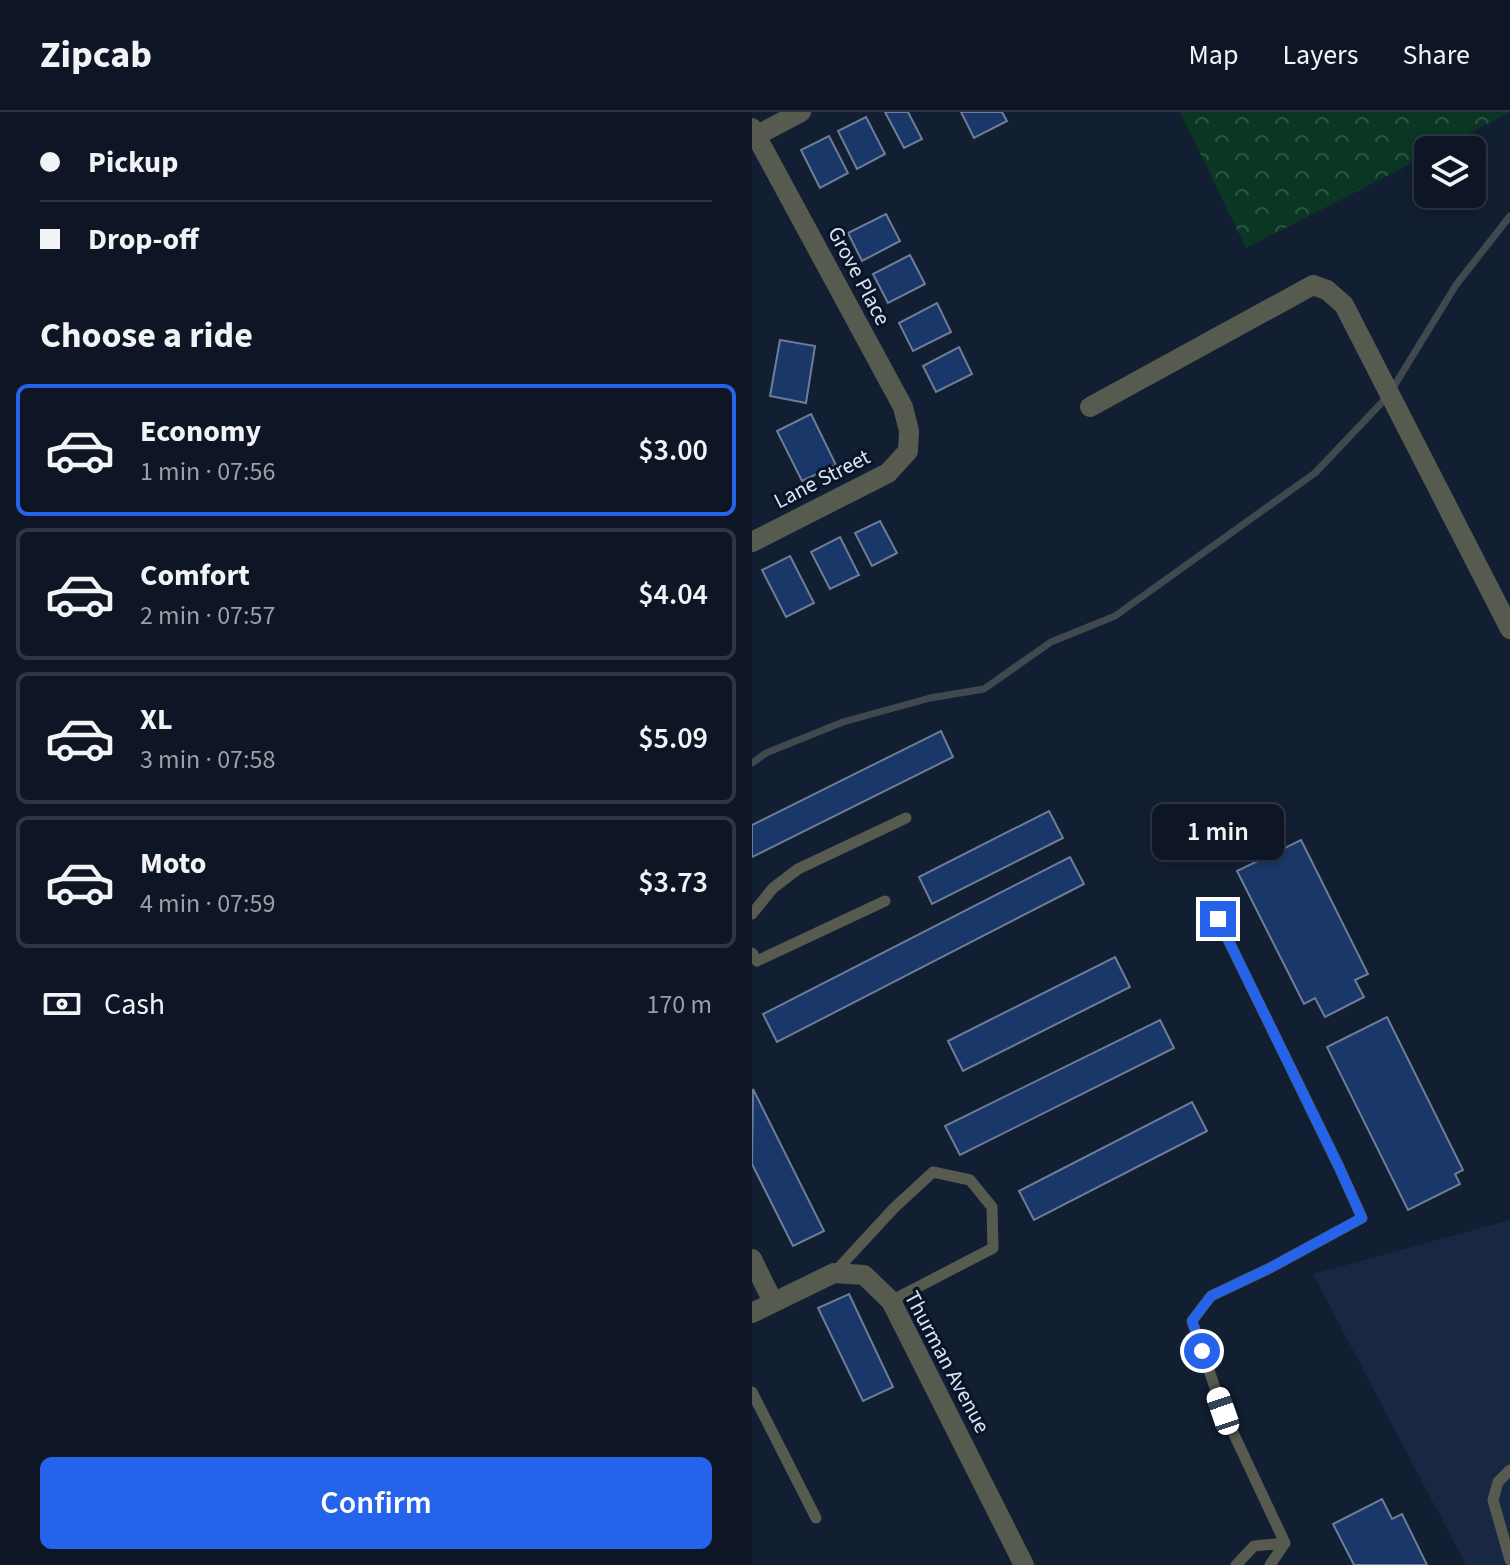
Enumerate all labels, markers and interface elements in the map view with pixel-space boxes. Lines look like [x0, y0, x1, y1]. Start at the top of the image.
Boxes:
text: Zipcab [40, 28, 152, 82]
text: Map [1188, 35, 1238, 75]
text: Layers [1282, 35, 1358, 75]
text: Share [1402, 35, 1470, 75]
map controls [1414, 136, 1486, 208]
button: layers [1414, 136, 1486, 208]
text: Pickup [88, 141, 178, 184]
text: Drop-off [88, 218, 199, 261]
street label: Grove Place [820, 221, 899, 331]
text: Choose a ride [40, 310, 253, 361]
text: Economy [140, 410, 261, 453]
icon: car [44, 414, 116, 486]
text: $3.00 [638, 429, 708, 472]
street label: Lane Street [768, 441, 876, 517]
text: 1 min · 07:56 [140, 453, 275, 490]
text: Comfort [140, 554, 250, 597]
icon: car [44, 558, 116, 630]
text: $4.04 [638, 573, 708, 616]
text: 2 min · 07:57 [140, 597, 275, 634]
text: XL [140, 698, 173, 741]
icon: car [44, 702, 116, 774]
text: $5.09 [638, 717, 708, 760]
text: 3 min · 07:58 [140, 741, 275, 778]
callout: 1 min [1152, 803, 1284, 859]
text: 1 min [1187, 813, 1249, 850]
text: Moto [140, 842, 206, 885]
icon: car [44, 846, 116, 918]
text: $3.73 [638, 861, 708, 904]
text: 4 min · 07:59 [140, 885, 275, 922]
route end [1200, 901, 1236, 937]
icon: cash [40, 982, 84, 1026]
text: Cash [104, 983, 165, 1026]
text: 170 m [646, 986, 712, 1023]
street label: Thurman Avenue [896, 1285, 998, 1439]
route start [1184, 1333, 1220, 1369]
car [1204, 1384, 1242, 1438]
button: Confirm [40, 1457, 712, 1549]

